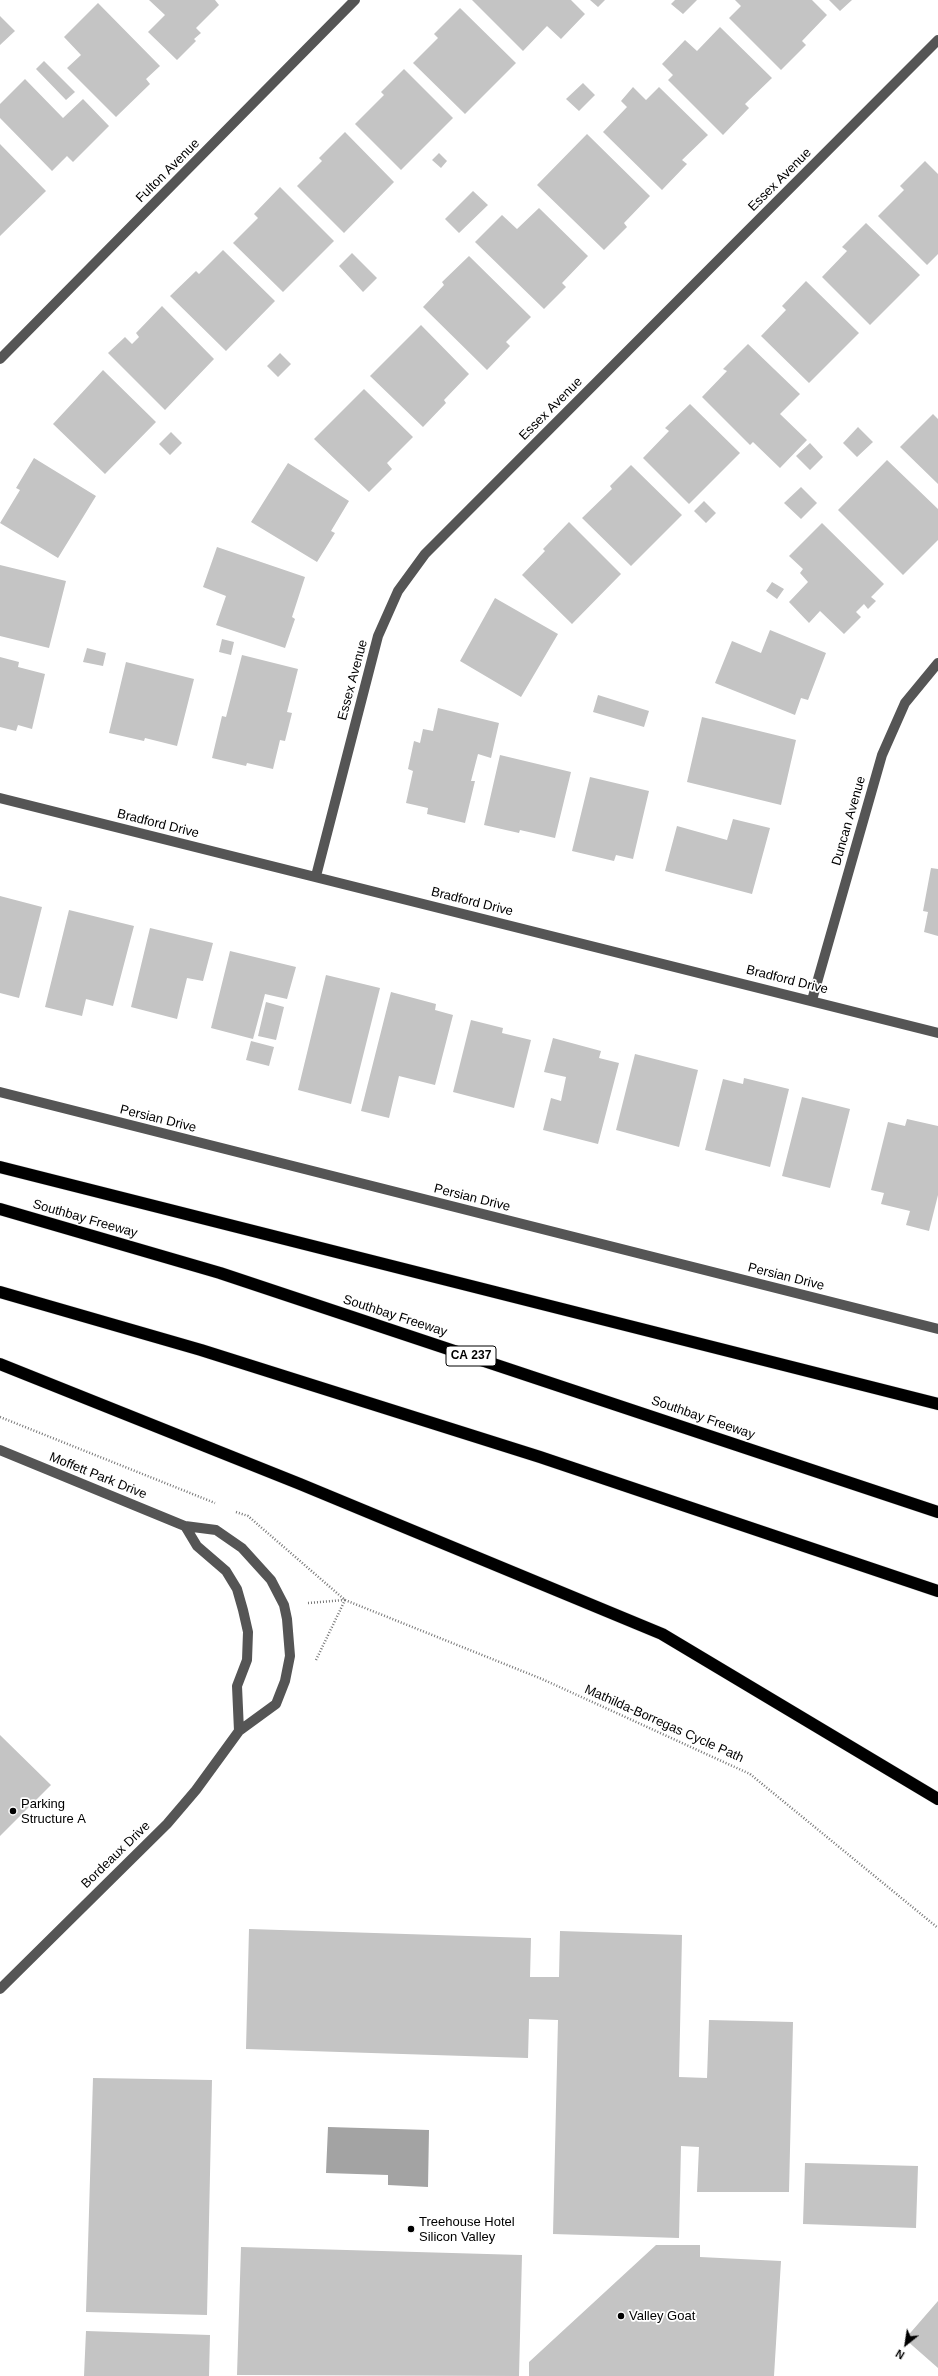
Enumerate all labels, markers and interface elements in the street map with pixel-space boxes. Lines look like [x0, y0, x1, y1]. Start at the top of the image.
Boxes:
street label: Fulton Avenue [133, 136, 203, 206]
street label: Essex Avenue [745, 145, 815, 215]
street label: Essex Avenue [516, 374, 586, 444]
street label: Essex Avenue [335, 638, 371, 722]
street label: Duncan Avenue [829, 774, 869, 868]
street label: Bradford Drive [115, 806, 201, 842]
street label: Bradford Drive [429, 884, 515, 920]
street label: Bradford Drive [744, 962, 830, 998]
street label: Persian Drive [118, 1102, 198, 1136]
street label: Persian Drive [432, 1181, 512, 1215]
street label: Southbay Freeway [31, 1197, 139, 1241]
street label: Persian Drive [746, 1260, 826, 1294]
street label: Southbay Freeway [341, 1292, 449, 1340]
road number: CA 237 [446, 1346, 496, 1366]
street label: Southbay Freeway [649, 1393, 757, 1443]
street label: Moffett Park Drive [47, 1449, 149, 1503]
street label: Mathilda-Borregas Cycle Path [582, 1682, 746, 1766]
place label: Parking Structure A [21, 1796, 86, 1827]
marker: Parking Structure A [8, 1806, 18, 1816]
street label: Bordeaux Drive [78, 1818, 154, 1892]
place label: Treehouse Hotel Silicon Valley [419, 2214, 515, 2245]
marker: Treehouse Hotel Silicon Valley [406, 2224, 416, 2234]
place label: Valley Goat [629, 2308, 695, 2324]
marker: Valley Goat [616, 2311, 626, 2321]
north arrow [886, 2324, 926, 2364]
text: N [894, 2347, 906, 2362]

